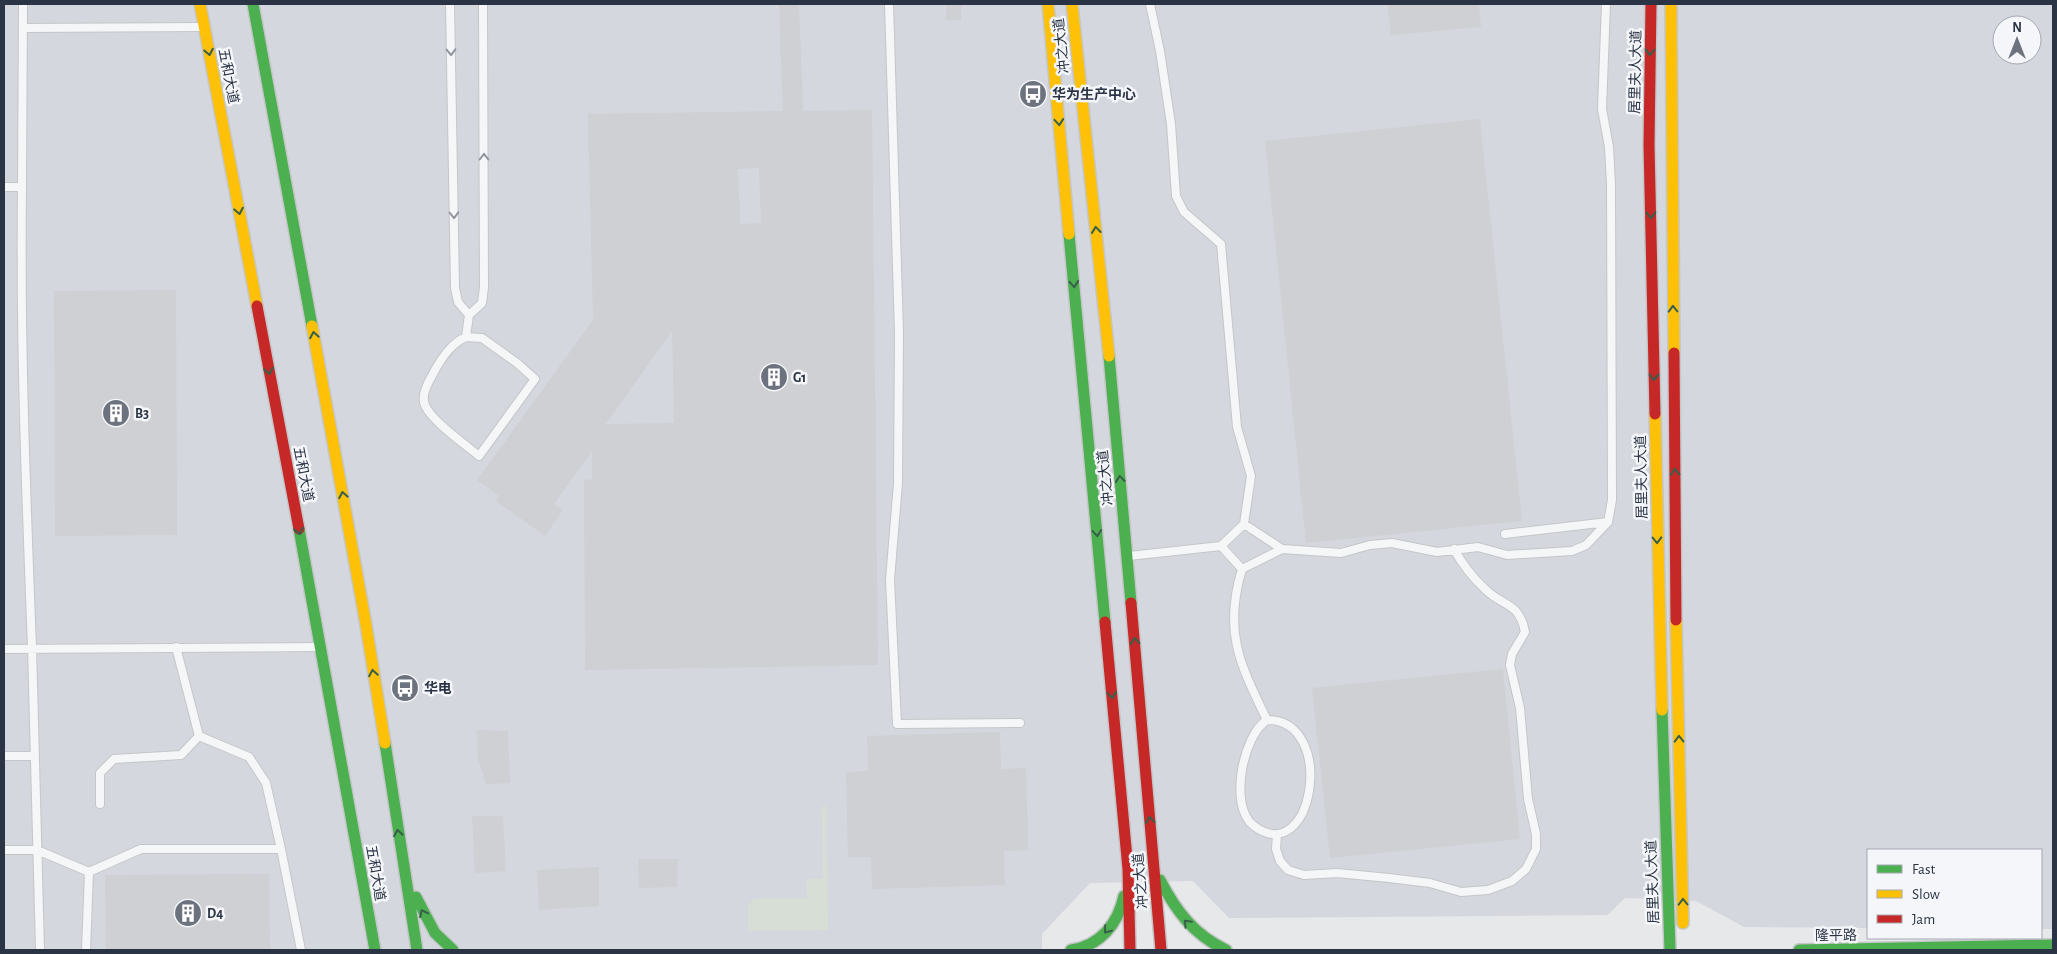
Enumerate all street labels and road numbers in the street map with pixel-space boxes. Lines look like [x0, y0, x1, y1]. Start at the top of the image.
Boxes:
street label: 冲之大道 [1051, 17, 1072, 75]
street label: 居里夫人大道 [1627, 30, 1644, 114]
street label: 五和大道 [216, 47, 241, 105]
street label: 居里夫人大道 [1633, 435, 1650, 519]
street label: 五和大道 [291, 445, 316, 503]
street label: 冲之大道 [1095, 449, 1116, 507]
street label: 居里夫人大道 [1644, 840, 1661, 924]
street label: 五和大道 [363, 844, 388, 902]
street label: 冲之大道 [1131, 852, 1150, 910]
street label: 隆平路 [1815, 928, 1857, 943]

